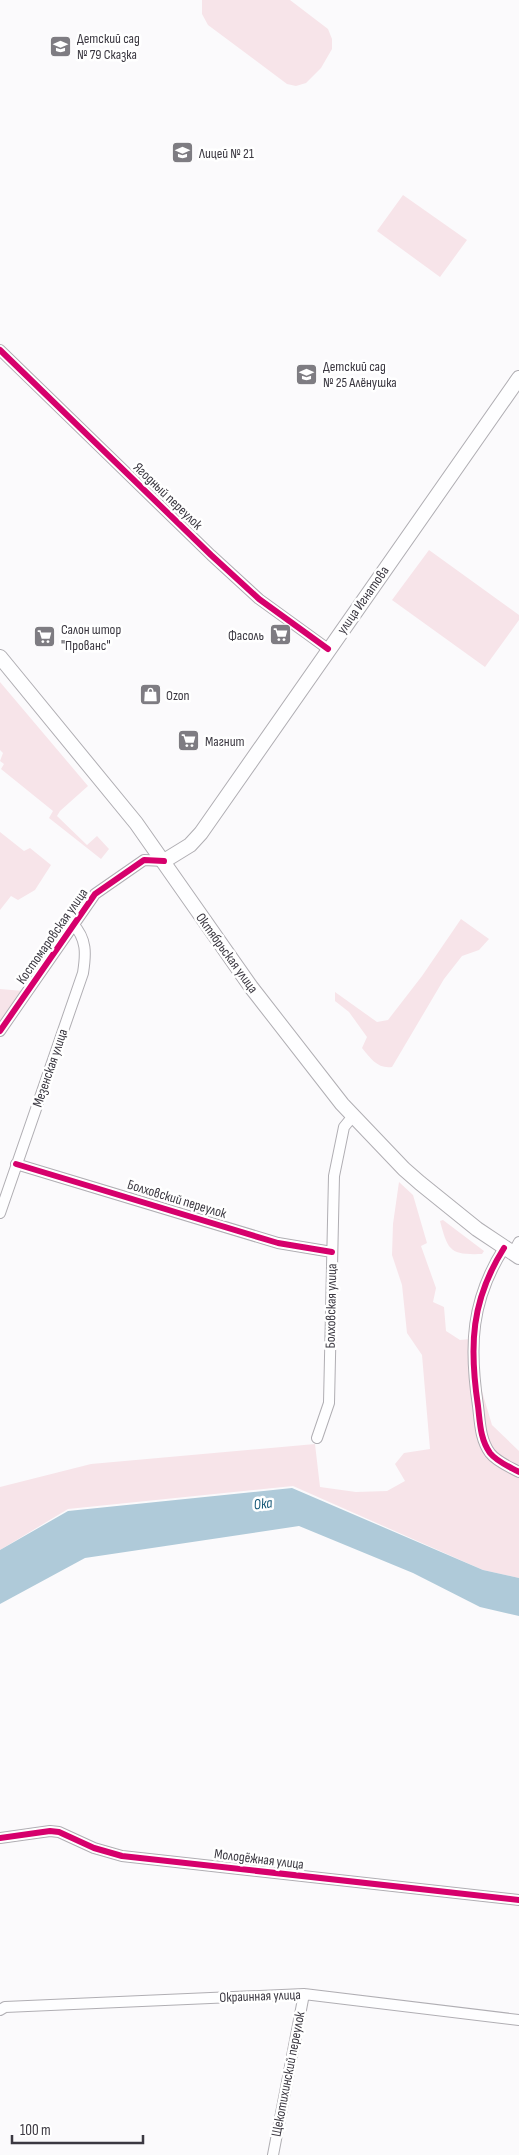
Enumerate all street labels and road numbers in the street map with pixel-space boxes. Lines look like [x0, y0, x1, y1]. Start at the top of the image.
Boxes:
street label: Ягодный переулок [130, 459, 207, 534]
street label: улица Игнатова [333, 563, 393, 637]
street label: Костомаровская улица [13, 885, 91, 987]
street label: Октябрьская улица [192, 910, 262, 996]
street label: Мезенская улица [29, 1027, 71, 1109]
street label: Болховский переулок [125, 1176, 229, 1222]
street label: Болховская улица [322, 1263, 340, 1349]
street label: Молодёжная улица [213, 1845, 305, 1873]
street label: Окраинная улица [219, 1986, 301, 2006]
street label: Щекотихинский переулок [268, 2009, 309, 2138]

